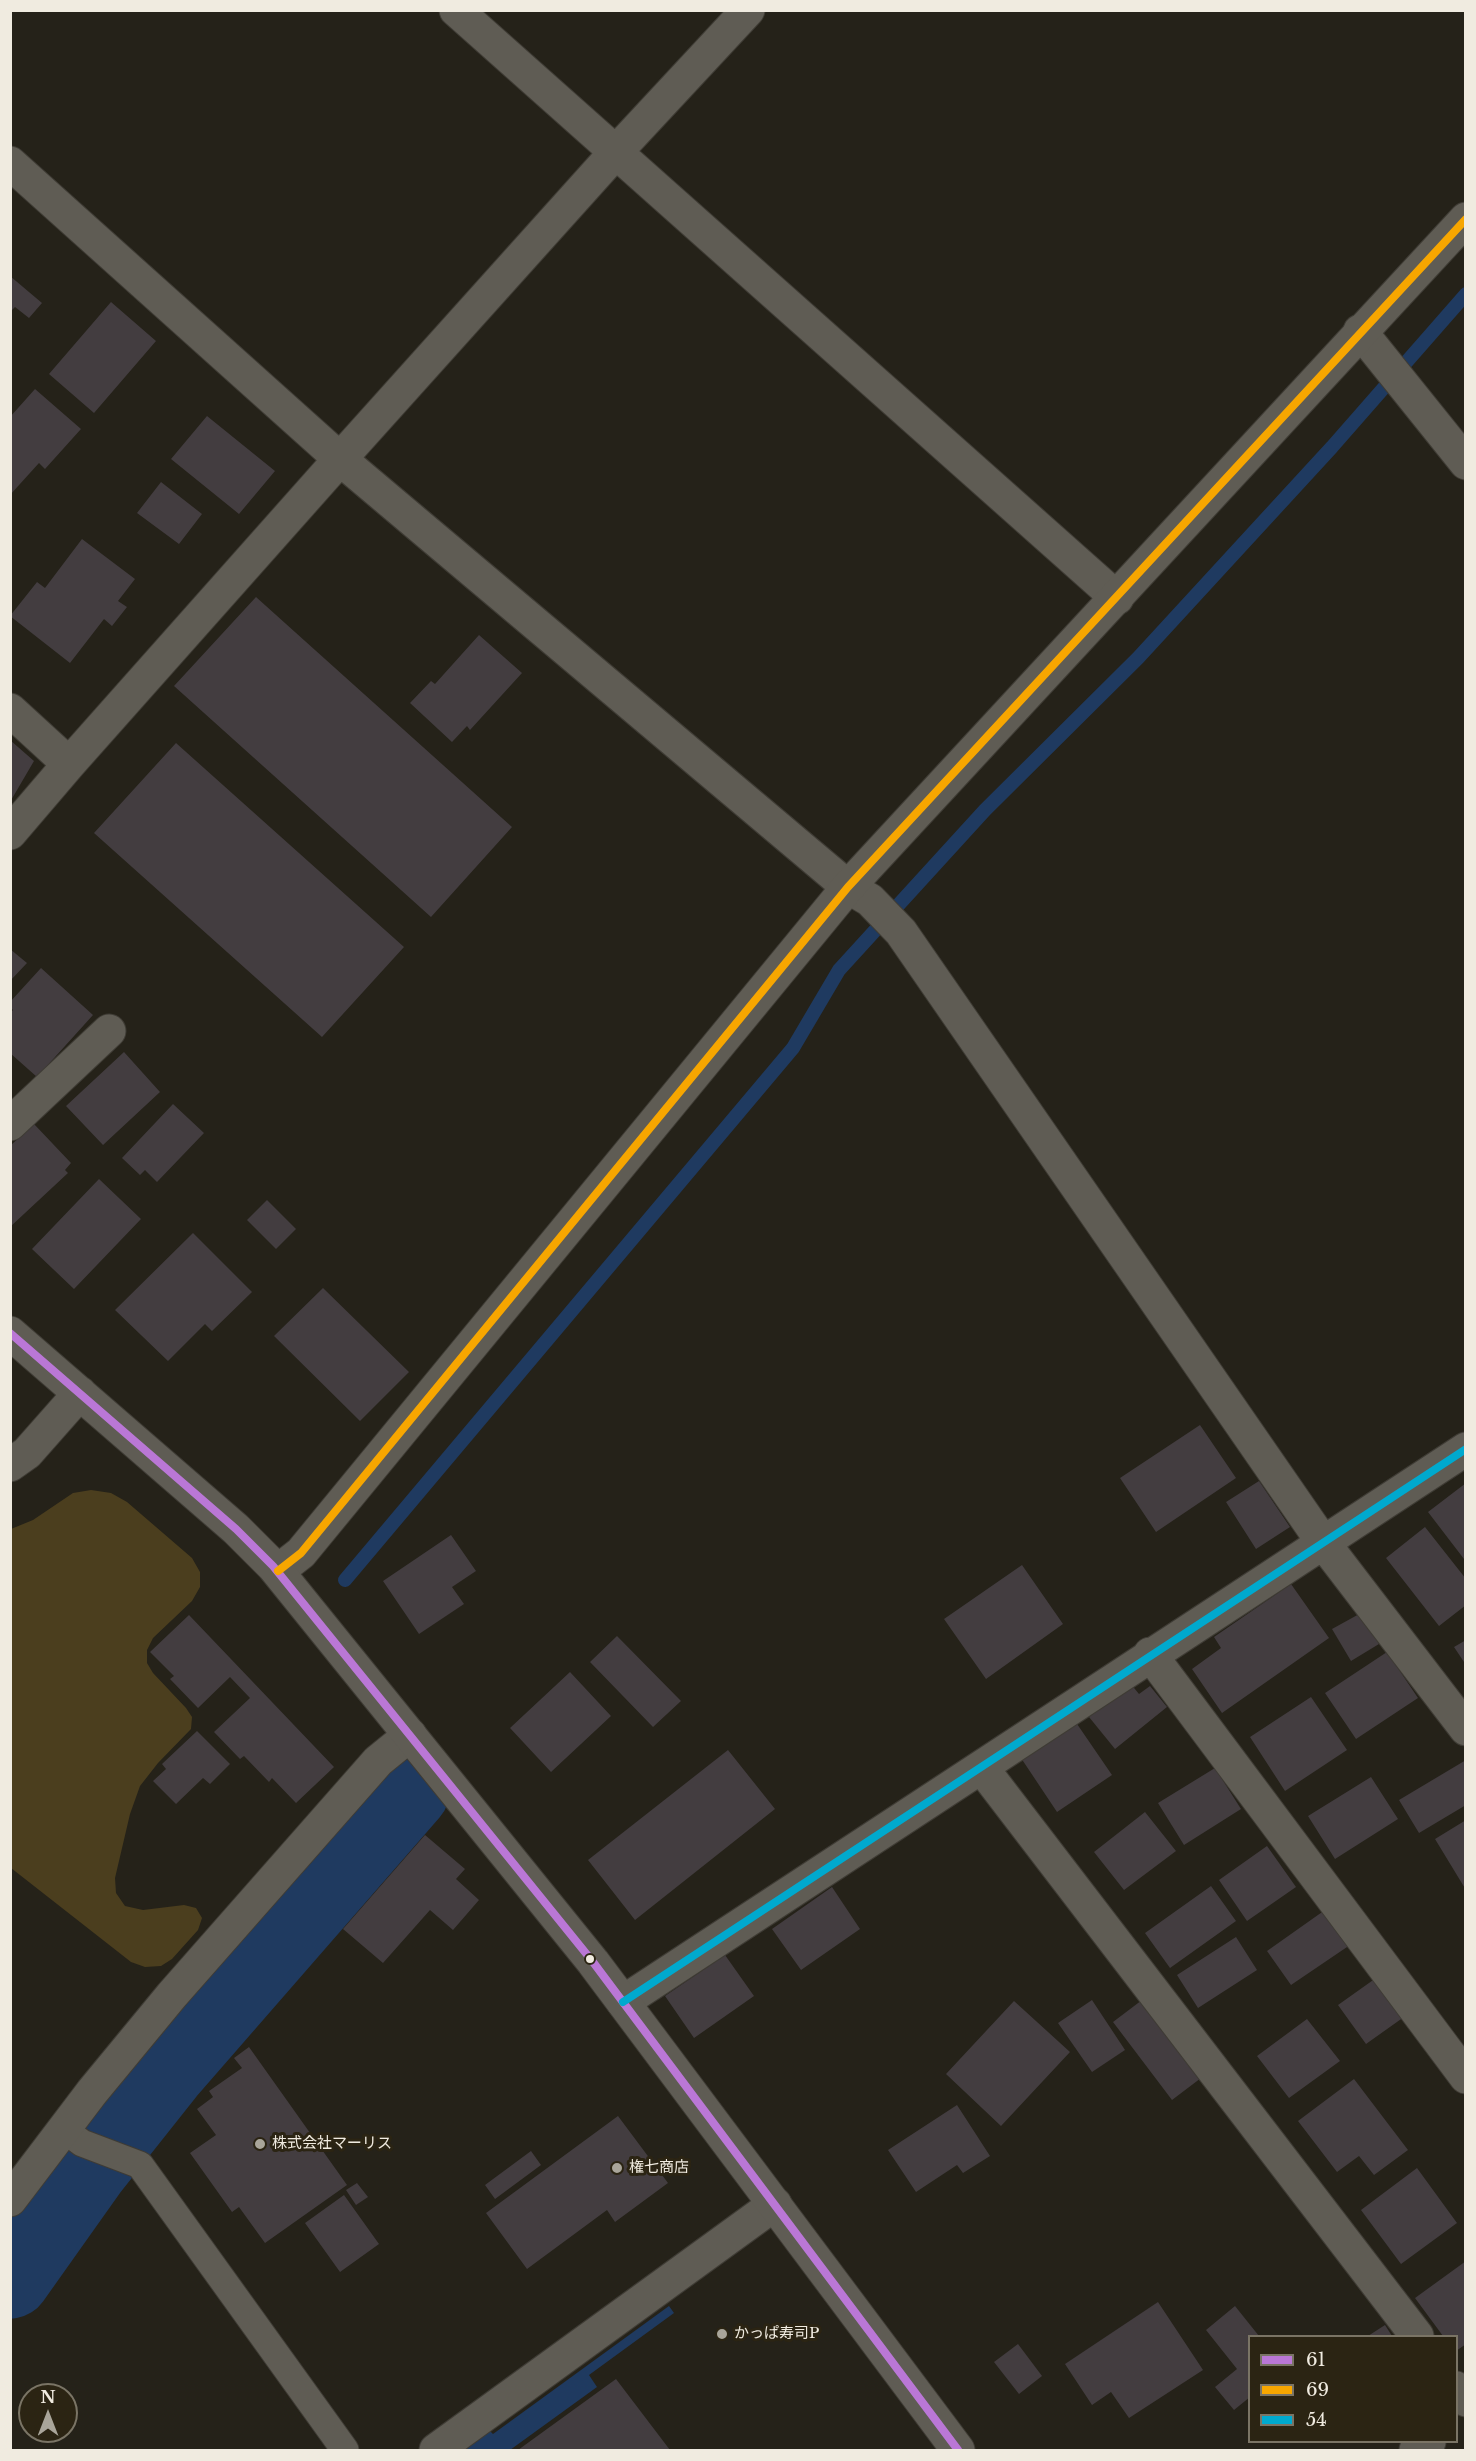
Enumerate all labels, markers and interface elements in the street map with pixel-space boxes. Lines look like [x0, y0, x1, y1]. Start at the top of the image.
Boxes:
unlabelled marker [584, 1953, 596, 1965]
place label: 株式会社マーリス [272, 2135, 392, 2153]
marker: 株式会社マーリス [253, 2137, 267, 2151]
place label: 権七商店 [629, 2159, 689, 2177]
marker: 権七商店 [610, 2161, 624, 2175]
place label: かっぱ寿司P [734, 2325, 819, 2343]
marker: かっぱ寿司P [715, 2327, 729, 2341]
legend [1248, 2335, 1458, 2443]
text: 61 [1306, 2349, 1326, 2371]
text: 69 [1306, 2379, 1329, 2401]
north arrow [18, 2383, 78, 2443]
text: N [40, 2387, 56, 2407]
text: 54 [1306, 2409, 1327, 2431]

